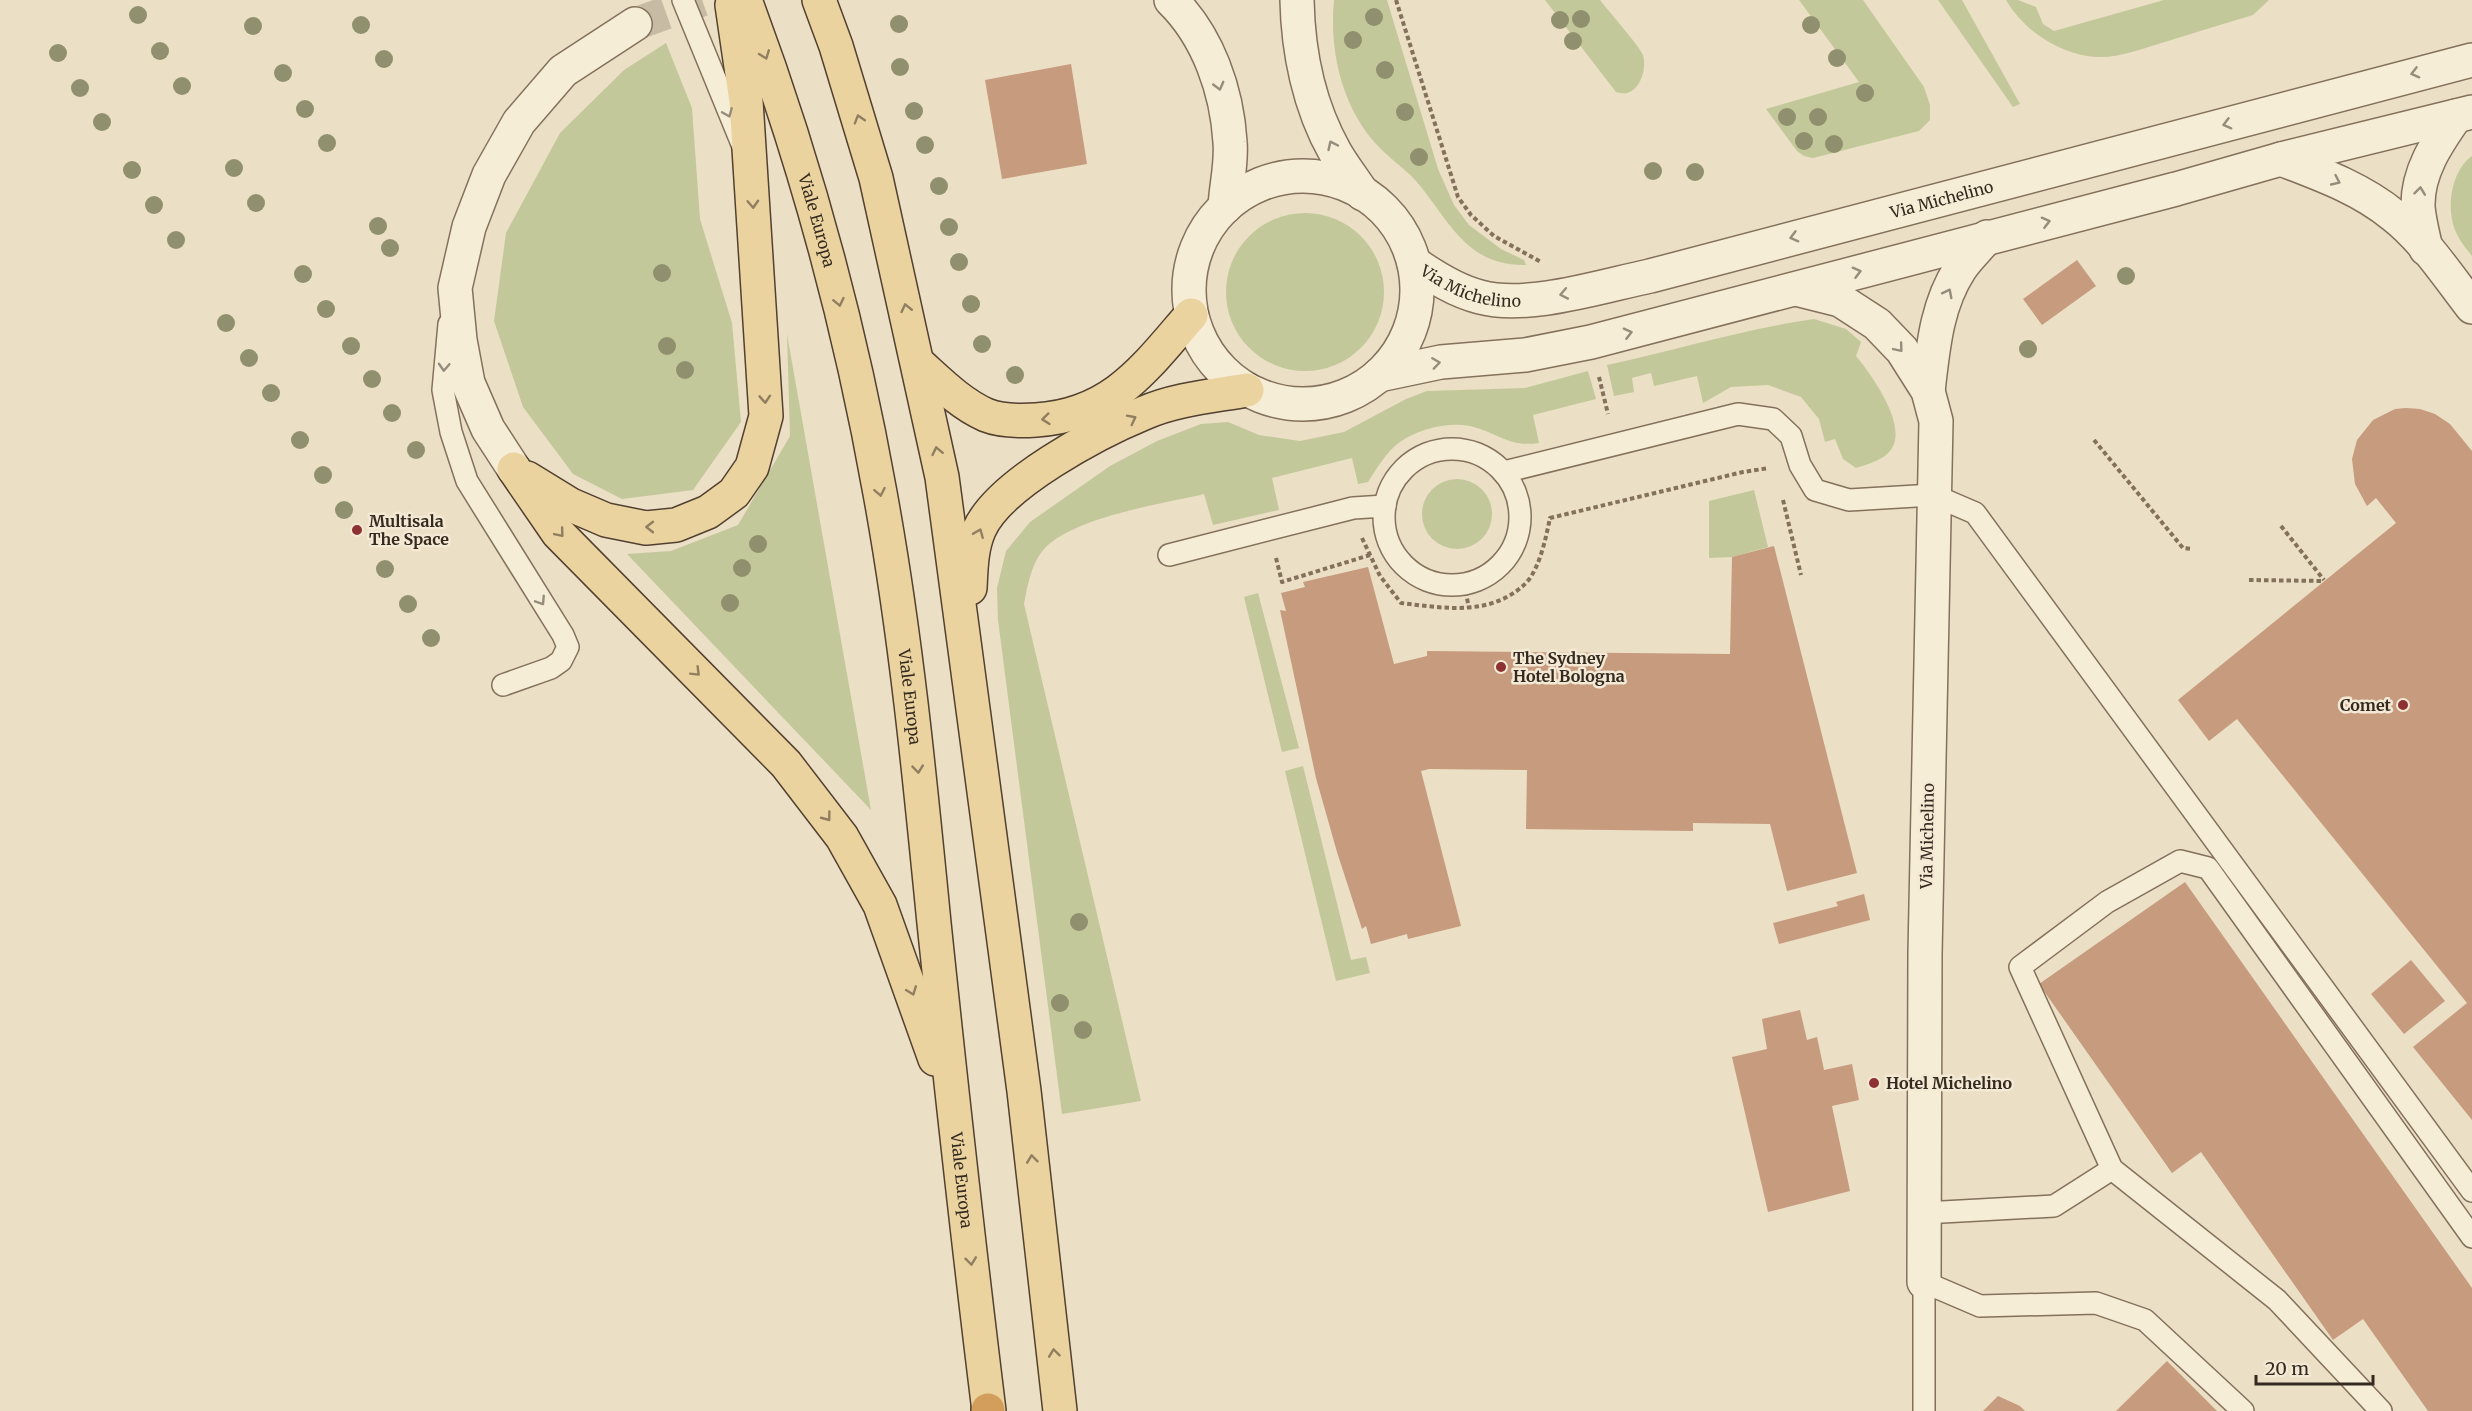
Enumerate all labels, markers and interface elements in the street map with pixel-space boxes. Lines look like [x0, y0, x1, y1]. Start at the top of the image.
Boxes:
one-way arrow [758, 49, 771, 60]
one-way arrow [2410, 66, 2420, 79]
one-way arrow [1212, 81, 1225, 91]
one-way arrow [721, 106, 733, 117]
one-way arrow [854, 115, 866, 125]
one-way arrow [2222, 117, 2233, 129]
one-way arrow [1327, 140, 1339, 151]
street label: Viale Europa [794, 170, 840, 270]
one-way arrow [2329, 173, 2340, 185]
street label: Via Michelino [1887, 176, 1995, 223]
one-way arrow [2413, 187, 2425, 196]
one-way arrow [747, 200, 760, 209]
one-way arrow [2040, 217, 2050, 230]
one-way arrow [1790, 230, 1800, 243]
street label: Via Michelino [1416, 260, 1521, 311]
one-way arrow [1852, 267, 1862, 280]
one-way arrow [1560, 287, 1570, 300]
one-way arrow [1940, 288, 1952, 299]
one-way arrow [832, 297, 845, 307]
one-way arrow [901, 304, 914, 314]
one-way arrow [1623, 327, 1633, 340]
one-way arrow [1891, 341, 1902, 352]
one-way arrow [1431, 357, 1440, 370]
one-way arrow [438, 363, 451, 372]
one-way arrow [758, 394, 771, 403]
one-way arrow [1041, 412, 1051, 425]
one-way arrow [1126, 415, 1137, 426]
one-way arrow [931, 446, 944, 456]
one-way arrow [873, 487, 886, 497]
place label: Multisala The Space [369, 511, 449, 549]
one-way arrow [645, 521, 654, 533]
marker: Multisala The Space [350, 523, 364, 537]
one-way arrow [552, 526, 563, 537]
one-way arrow [972, 529, 984, 540]
one-way arrow [533, 595, 545, 605]
street label: Viale Europa [894, 647, 926, 746]
place label: The Sydney Hotel Bologna [1513, 648, 1625, 686]
marker: The Sydney Hotel Bologna [1494, 660, 1508, 674]
one-way arrow [689, 665, 700, 676]
place label: Comet [2340, 695, 2392, 715]
marker: Comet [2396, 698, 2410, 712]
one-way arrow [911, 764, 924, 773]
street label: Via Michelino [1916, 783, 1938, 890]
one-way arrow [820, 810, 831, 821]
one-way arrow [905, 985, 917, 996]
place label: Hotel Michelino [1886, 1073, 2012, 1093]
marker: Hotel Michelino [1867, 1076, 1881, 1090]
street label: Viale Europa [946, 1130, 977, 1230]
one-way arrow [1026, 1155, 1038, 1164]
one-way arrow [964, 1256, 977, 1265]
one-way arrow [1048, 1348, 1061, 1357]
scale bar [2256, 1348, 2373, 1386]
text: 20 m [2265, 1357, 2309, 1380]

